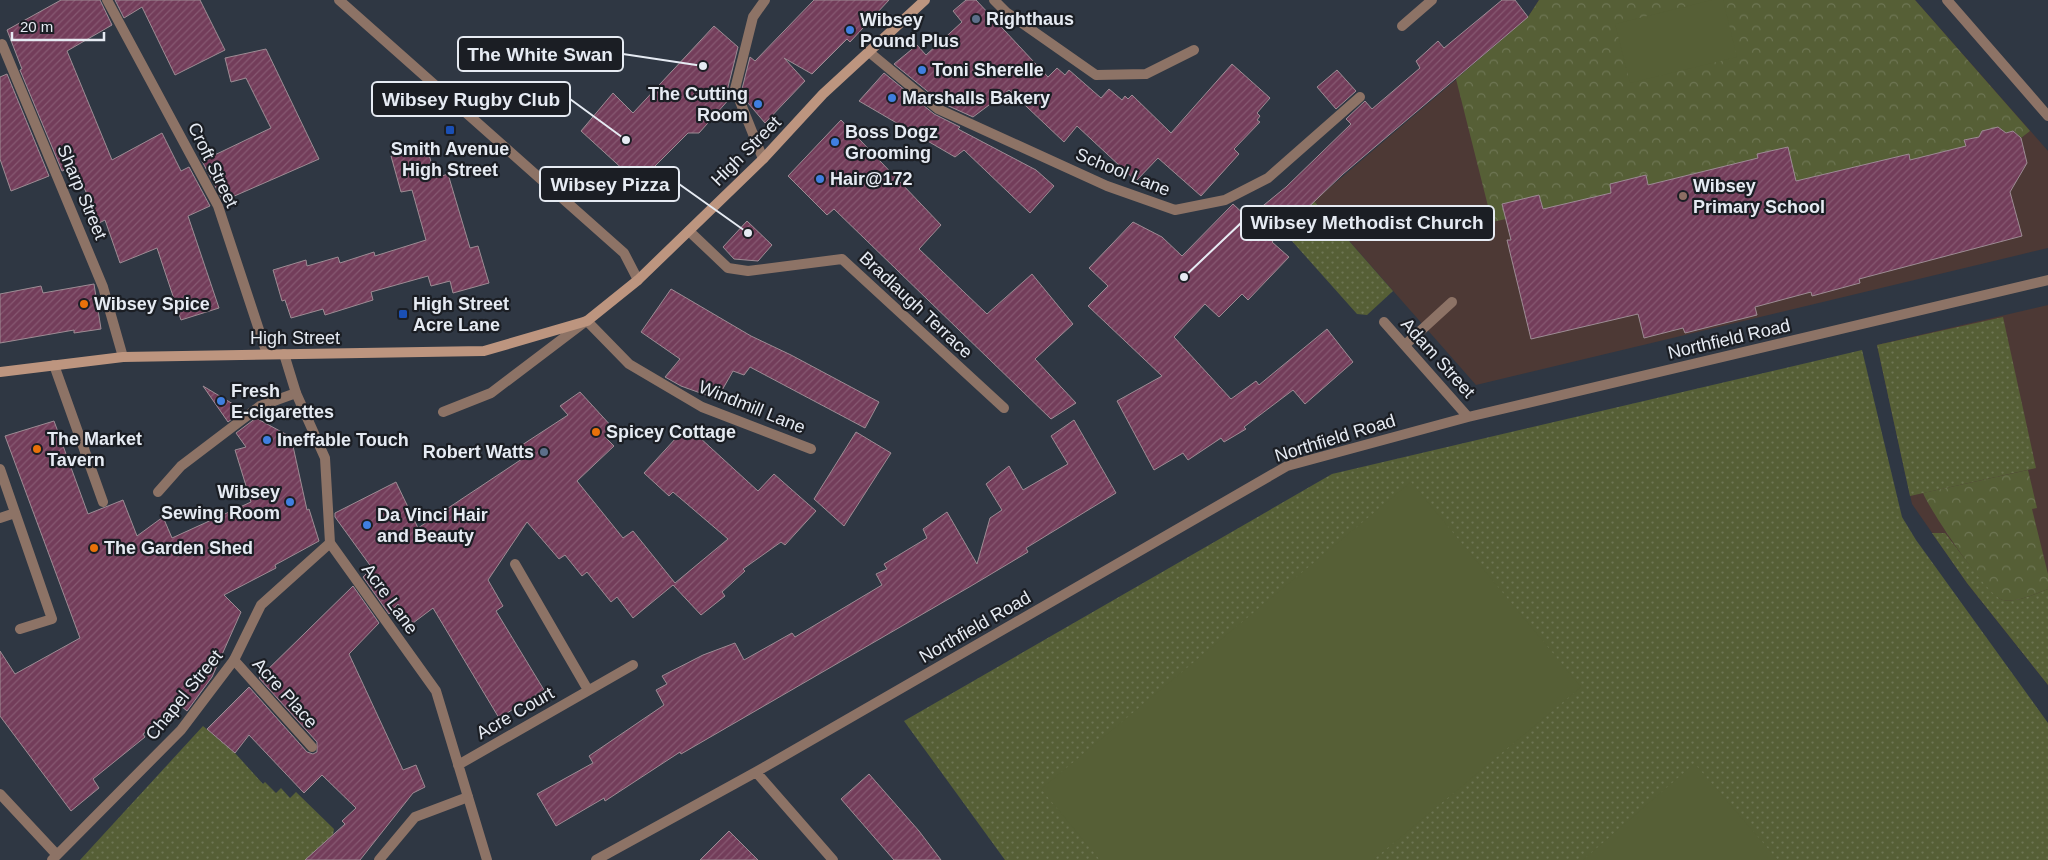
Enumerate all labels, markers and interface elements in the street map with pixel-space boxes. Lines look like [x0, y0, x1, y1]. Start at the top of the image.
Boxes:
place label: Righthaus [986, 9, 1074, 29]
scale bar [12, 10, 105, 42]
place label: Wibsey Pound Plus [860, 10, 959, 51]
marker: Righthaus [970, 13, 982, 25]
text: 20 m [20, 18, 53, 35]
marker: Wibsey Pound Plus [844, 24, 856, 36]
callout: The White Swan [458, 37, 623, 71]
text: The White Swan [467, 44, 613, 65]
place label: Toni Sherelle [932, 60, 1044, 80]
marker: Toni Sherelle [916, 64, 928, 76]
callout: Wibsey Rugby Club [372, 82, 570, 116]
place label: The Cutting Room [648, 84, 748, 125]
place label: Marshalls Bakery [902, 88, 1050, 108]
text: Wibsey Rugby Club [382, 89, 560, 110]
marker: Marshalls Bakery [886, 92, 898, 104]
marker: The Cutting Room [752, 98, 764, 110]
street label: High Street [707, 112, 785, 190]
street label: Croft Street [184, 119, 242, 211]
place label: Boss Dogz Grooming [845, 122, 938, 163]
marker: Smith Avenue High Street [444, 124, 456, 136]
marker: Boss Dogz Grooming [829, 136, 841, 148]
place label: Smith Avenue High Street [391, 139, 509, 180]
street label: Sharp Street [53, 142, 111, 242]
street label: School Lane [1073, 144, 1173, 200]
callout: Wibsey Pizza [540, 167, 679, 201]
place label: Hair@172 [830, 169, 913, 189]
marker: Hair@172 [814, 173, 826, 185]
text: Wibsey Pizza [550, 174, 670, 195]
place label: Wibsey Primary School [1693, 176, 1825, 217]
marker: Wibsey Primary School [1677, 190, 1689, 202]
callout: Wibsey Methodist Church [1241, 206, 1494, 240]
text: Wibsey Methodist Church [1250, 212, 1484, 233]
street label: Bradlaugh Terrace [856, 248, 976, 362]
place label: Wibsey Spice [94, 294, 210, 314]
place label: High Street Acre Lane [413, 294, 509, 335]
marker: Wibsey Spice [78, 298, 90, 310]
marker: High Street Acre Lane [397, 308, 409, 320]
street label: Adam Street [1397, 314, 1479, 402]
street label: Northfield Road [1666, 315, 1792, 363]
street label: High Street [250, 328, 340, 348]
street label: Windmill Lane [696, 377, 808, 437]
place label: Fresh E-cigarettes [231, 381, 334, 422]
marker: Fresh E-cigarettes [215, 395, 227, 407]
street label: Northfield Road [1272, 410, 1398, 466]
place label: Spicey Cottage [606, 422, 736, 442]
marker: Spicey Cottage [590, 426, 602, 438]
place label: The Market Tavern [47, 429, 142, 470]
place label: Ineffable Touch [277, 430, 409, 450]
marker: Ineffable Touch [261, 434, 273, 446]
place label: Robert Watts [423, 442, 534, 462]
marker: The Market Tavern [31, 443, 43, 455]
marker: Robert Watts [538, 446, 550, 458]
place label: Wibsey Sewing Room [161, 482, 280, 523]
marker: Wibsey Sewing Room [284, 496, 296, 508]
place label: Da Vinci Hair and Beauty [377, 505, 488, 546]
marker: Da Vinci Hair and Beauty [361, 519, 373, 531]
place label: The Garden Shed [104, 538, 253, 558]
marker: The Garden Shed [88, 542, 100, 554]
street label: Acre Lane [358, 560, 422, 638]
street label: Northfield Road [916, 587, 1034, 667]
street label: Chapel Street [142, 646, 226, 744]
street label: Acre Place [248, 654, 322, 732]
street label: Acre Court [473, 683, 557, 743]

